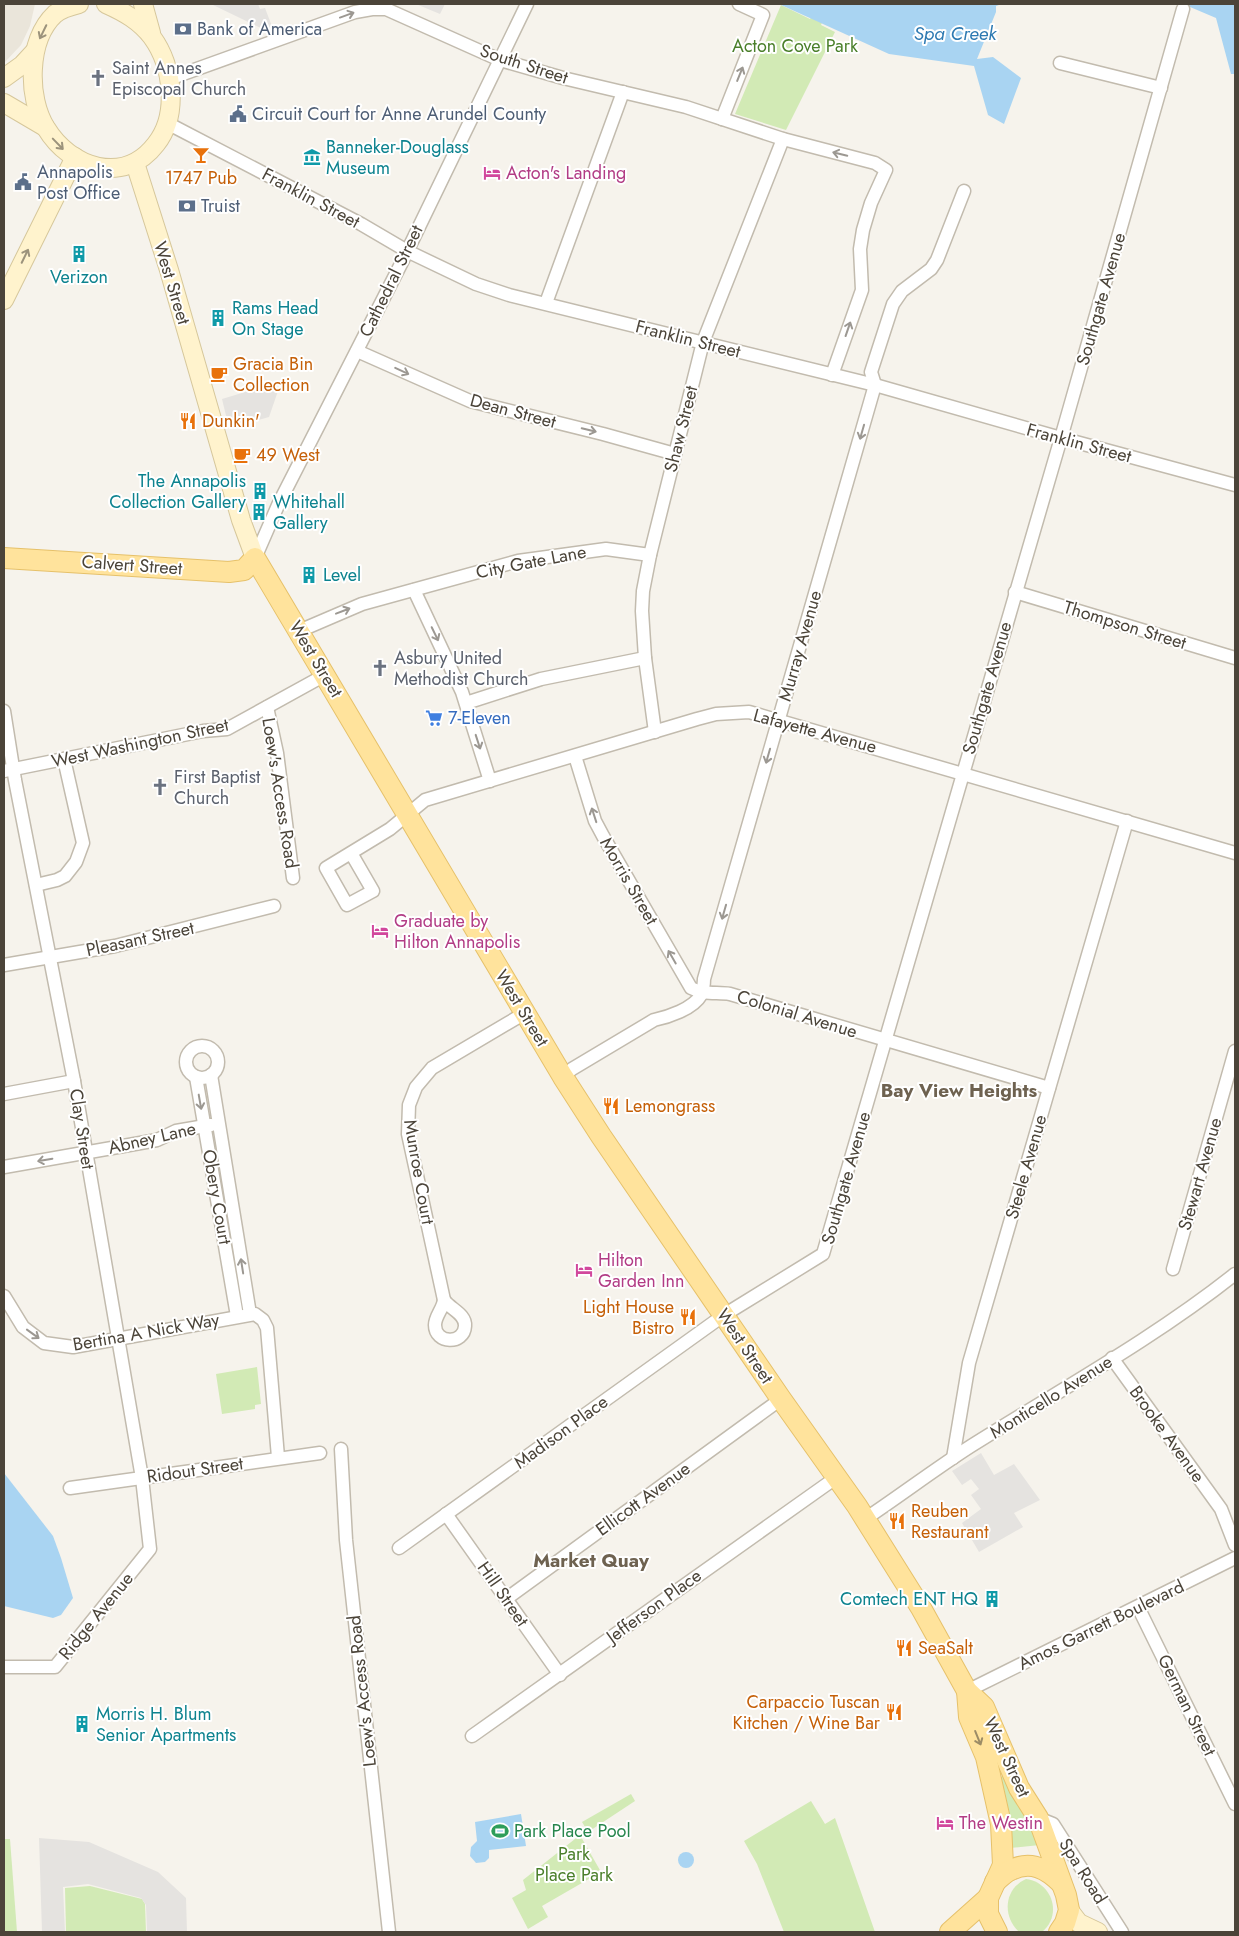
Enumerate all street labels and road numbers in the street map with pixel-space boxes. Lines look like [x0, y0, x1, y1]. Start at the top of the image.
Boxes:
street label: South Street [477, 38, 572, 91]
street label: Franklin Street [257, 161, 365, 235]
street label: Cathedral Street [353, 220, 430, 341]
street label: Southgate Avenue [1070, 230, 1132, 368]
street label: West Street [147, 238, 197, 328]
street label: Franklin Street [633, 313, 744, 365]
street label: Shaw Street [658, 382, 704, 475]
street label: Dean Street [467, 387, 560, 435]
street label: Franklin Street [1024, 417, 1135, 470]
street label: City Gate Lane [474, 539, 588, 585]
street label: Calvert Street [81, 549, 184, 582]
street label: Murray Avenue [772, 587, 828, 705]
street label: Thompson Street [1061, 594, 1190, 656]
street label: West Street [283, 616, 350, 703]
street label: Southgate Avenue [956, 619, 1018, 757]
street label: Lafayette Avenue [750, 702, 880, 760]
street label: West Washington Street [49, 711, 232, 774]
street label: Loew's Access Road [255, 716, 305, 870]
street label: Morris Street [593, 832, 665, 930]
street label: Pleasant Street [84, 915, 197, 963]
street label: West Street [489, 965, 556, 1052]
street label: Colonial Avenue [734, 983, 860, 1045]
street label: Clay Street [63, 1087, 101, 1172]
street label: Southgate Avenue [815, 1109, 877, 1247]
street label: Steele Avenue [999, 1112, 1053, 1222]
street label: Abney Lane [106, 1115, 198, 1161]
street label: Stewart Avenue [1172, 1115, 1228, 1233]
street label: Munroe Court [397, 1118, 441, 1227]
street label: Obery Court [196, 1148, 238, 1247]
street label: West Street [710, 1303, 780, 1389]
street label: Bertina A Nick Way [71, 1306, 221, 1358]
street label: Monticello Avenue [985, 1349, 1117, 1445]
street label: Brooke Avenue [1123, 1380, 1211, 1488]
street label: Madison Place [509, 1389, 613, 1475]
street label: Ridout Street [145, 1450, 245, 1490]
street label: Ellicott Avenue [590, 1456, 696, 1542]
street label: Hill Street [471, 1556, 535, 1632]
street label: Jefferson Place [600, 1563, 707, 1651]
street label: Ridge Avenue [53, 1567, 139, 1665]
street label: Amos Garrett Boulevard [1014, 1573, 1188, 1677]
street label: Loew's Access Road [341, 1614, 383, 1768]
street label: German Street [1151, 1650, 1223, 1761]
street label: West Street [977, 1713, 1037, 1802]
street label: Spa Road [1053, 1833, 1113, 1909]

